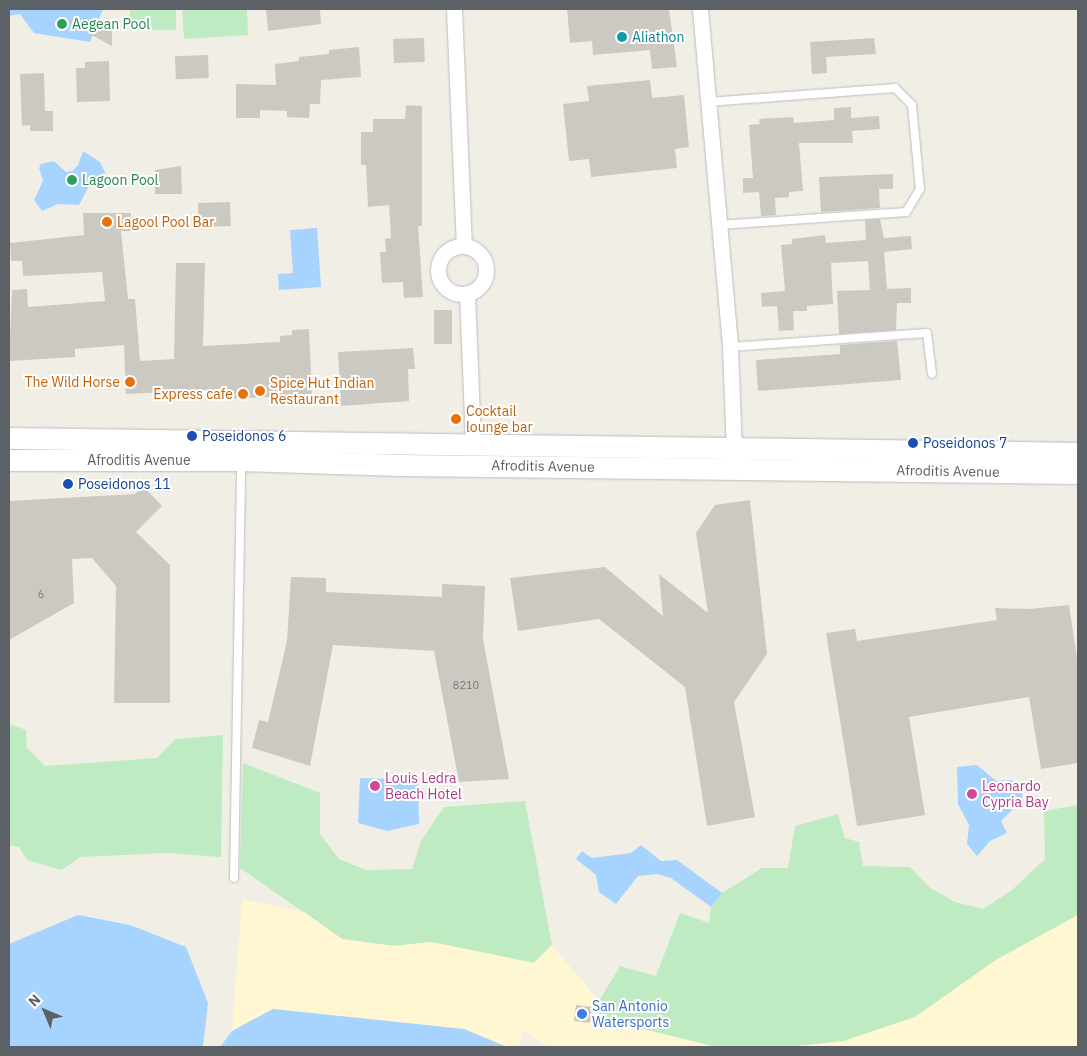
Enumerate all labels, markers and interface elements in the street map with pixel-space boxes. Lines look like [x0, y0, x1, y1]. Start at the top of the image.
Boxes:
place label: Aegean Pool [72, 16, 150, 32]
marker: Aegean Pool [56, 18, 68, 30]
place label: Aliathon [632, 29, 684, 45]
marker: Aliathon [616, 31, 628, 43]
place label: Lagoon Pool [82, 172, 158, 188]
marker: Lagoon Pool [66, 174, 78, 186]
place label: Lagool Pool Bar [117, 214, 214, 230]
marker: Lagool Pool Bar [101, 216, 113, 228]
place label: The Wild Horse [24, 374, 120, 390]
place label: Spice Hut Indian Restaurant [270, 375, 374, 408]
marker: The Wild Horse [124, 376, 136, 388]
marker: Spice Hut Indian Restaurant [254, 385, 266, 397]
place label: Express cafe [153, 386, 233, 402]
marker: Express cafe [237, 388, 249, 400]
place label: Cocktail lounge bar [466, 403, 533, 436]
marker: Cocktail lounge bar [450, 413, 462, 425]
place label: Poseidonos 6 [202, 428, 286, 444]
marker: Poseidonos 6 [186, 430, 198, 442]
place label: Poseidonos 7 [923, 435, 1007, 451]
marker: Poseidonos 7 [907, 437, 919, 449]
street label: Afroditis Avenue [87, 452, 191, 468]
street label: Afroditis Avenue [491, 457, 595, 475]
street label: Afroditis Avenue [896, 462, 1000, 480]
place label: Poseidonos 11 [78, 476, 171, 492]
marker: Poseidonos 11 [62, 478, 74, 490]
house number: 6 [38, 587, 44, 601]
house number: 8210 [453, 678, 479, 692]
place label: Louis Ledra Beach Hotel [385, 770, 462, 802]
place label: Leonardo Cypria Bay [982, 778, 1049, 810]
marker: Louis Ledra Beach Hotel [369, 780, 381, 792]
marker: Leonardo Cypria Bay [966, 788, 978, 800]
north arrow [20, 986, 70, 1036]
text: N [24, 990, 44, 1010]
place label: San Antonio Watersports [592, 998, 669, 1030]
marker: San Antonio Watersports [576, 1008, 588, 1020]

